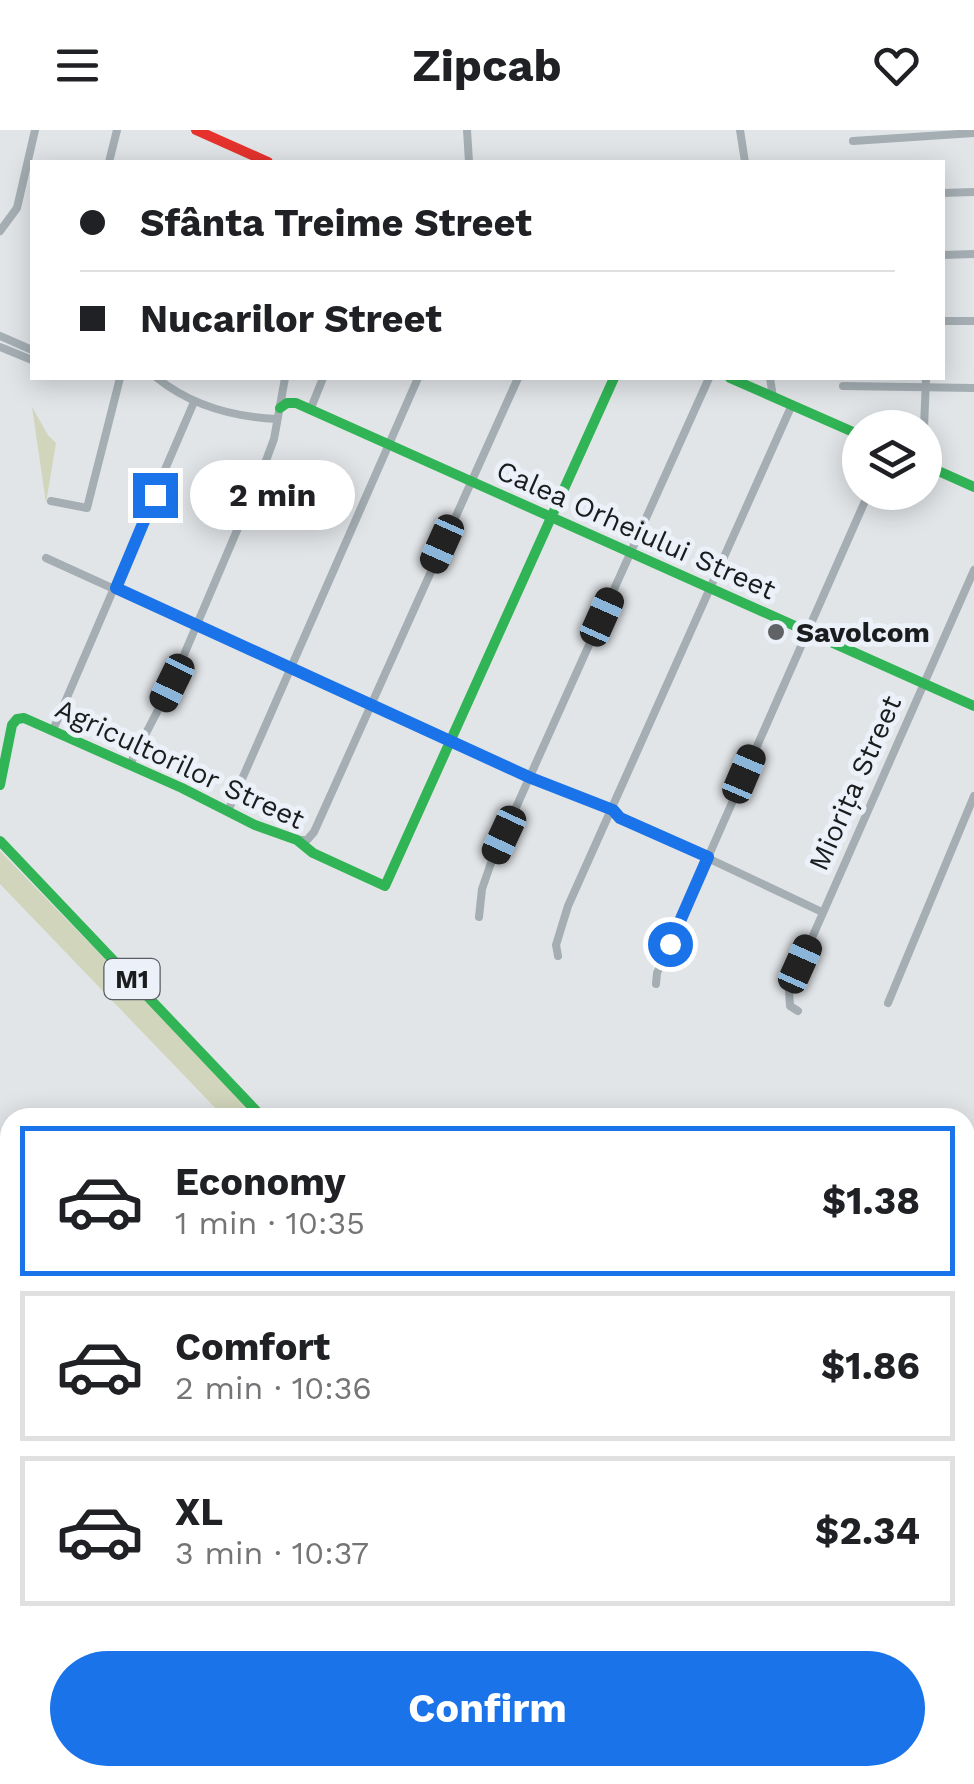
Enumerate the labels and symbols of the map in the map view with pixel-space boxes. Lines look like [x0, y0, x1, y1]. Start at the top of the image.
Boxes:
street label: Calea Orheiului Street [491, 453, 781, 607]
callout: 2 min [190, 460, 355, 530]
route end [133, 473, 178, 518]
car [416, 510, 468, 578]
car [576, 583, 628, 651]
place label: Savolcom [796, 616, 930, 649]
marker: Savolcom [765, 621, 787, 643]
car [145, 649, 199, 717]
street label: Miorița Street [802, 690, 908, 875]
street label: Agricultorilor Street [50, 692, 310, 836]
car [718, 741, 770, 807]
car [478, 801, 530, 869]
route start [648, 922, 693, 967]
car [774, 930, 826, 998]
road number: M1 [104, 959, 160, 999]

